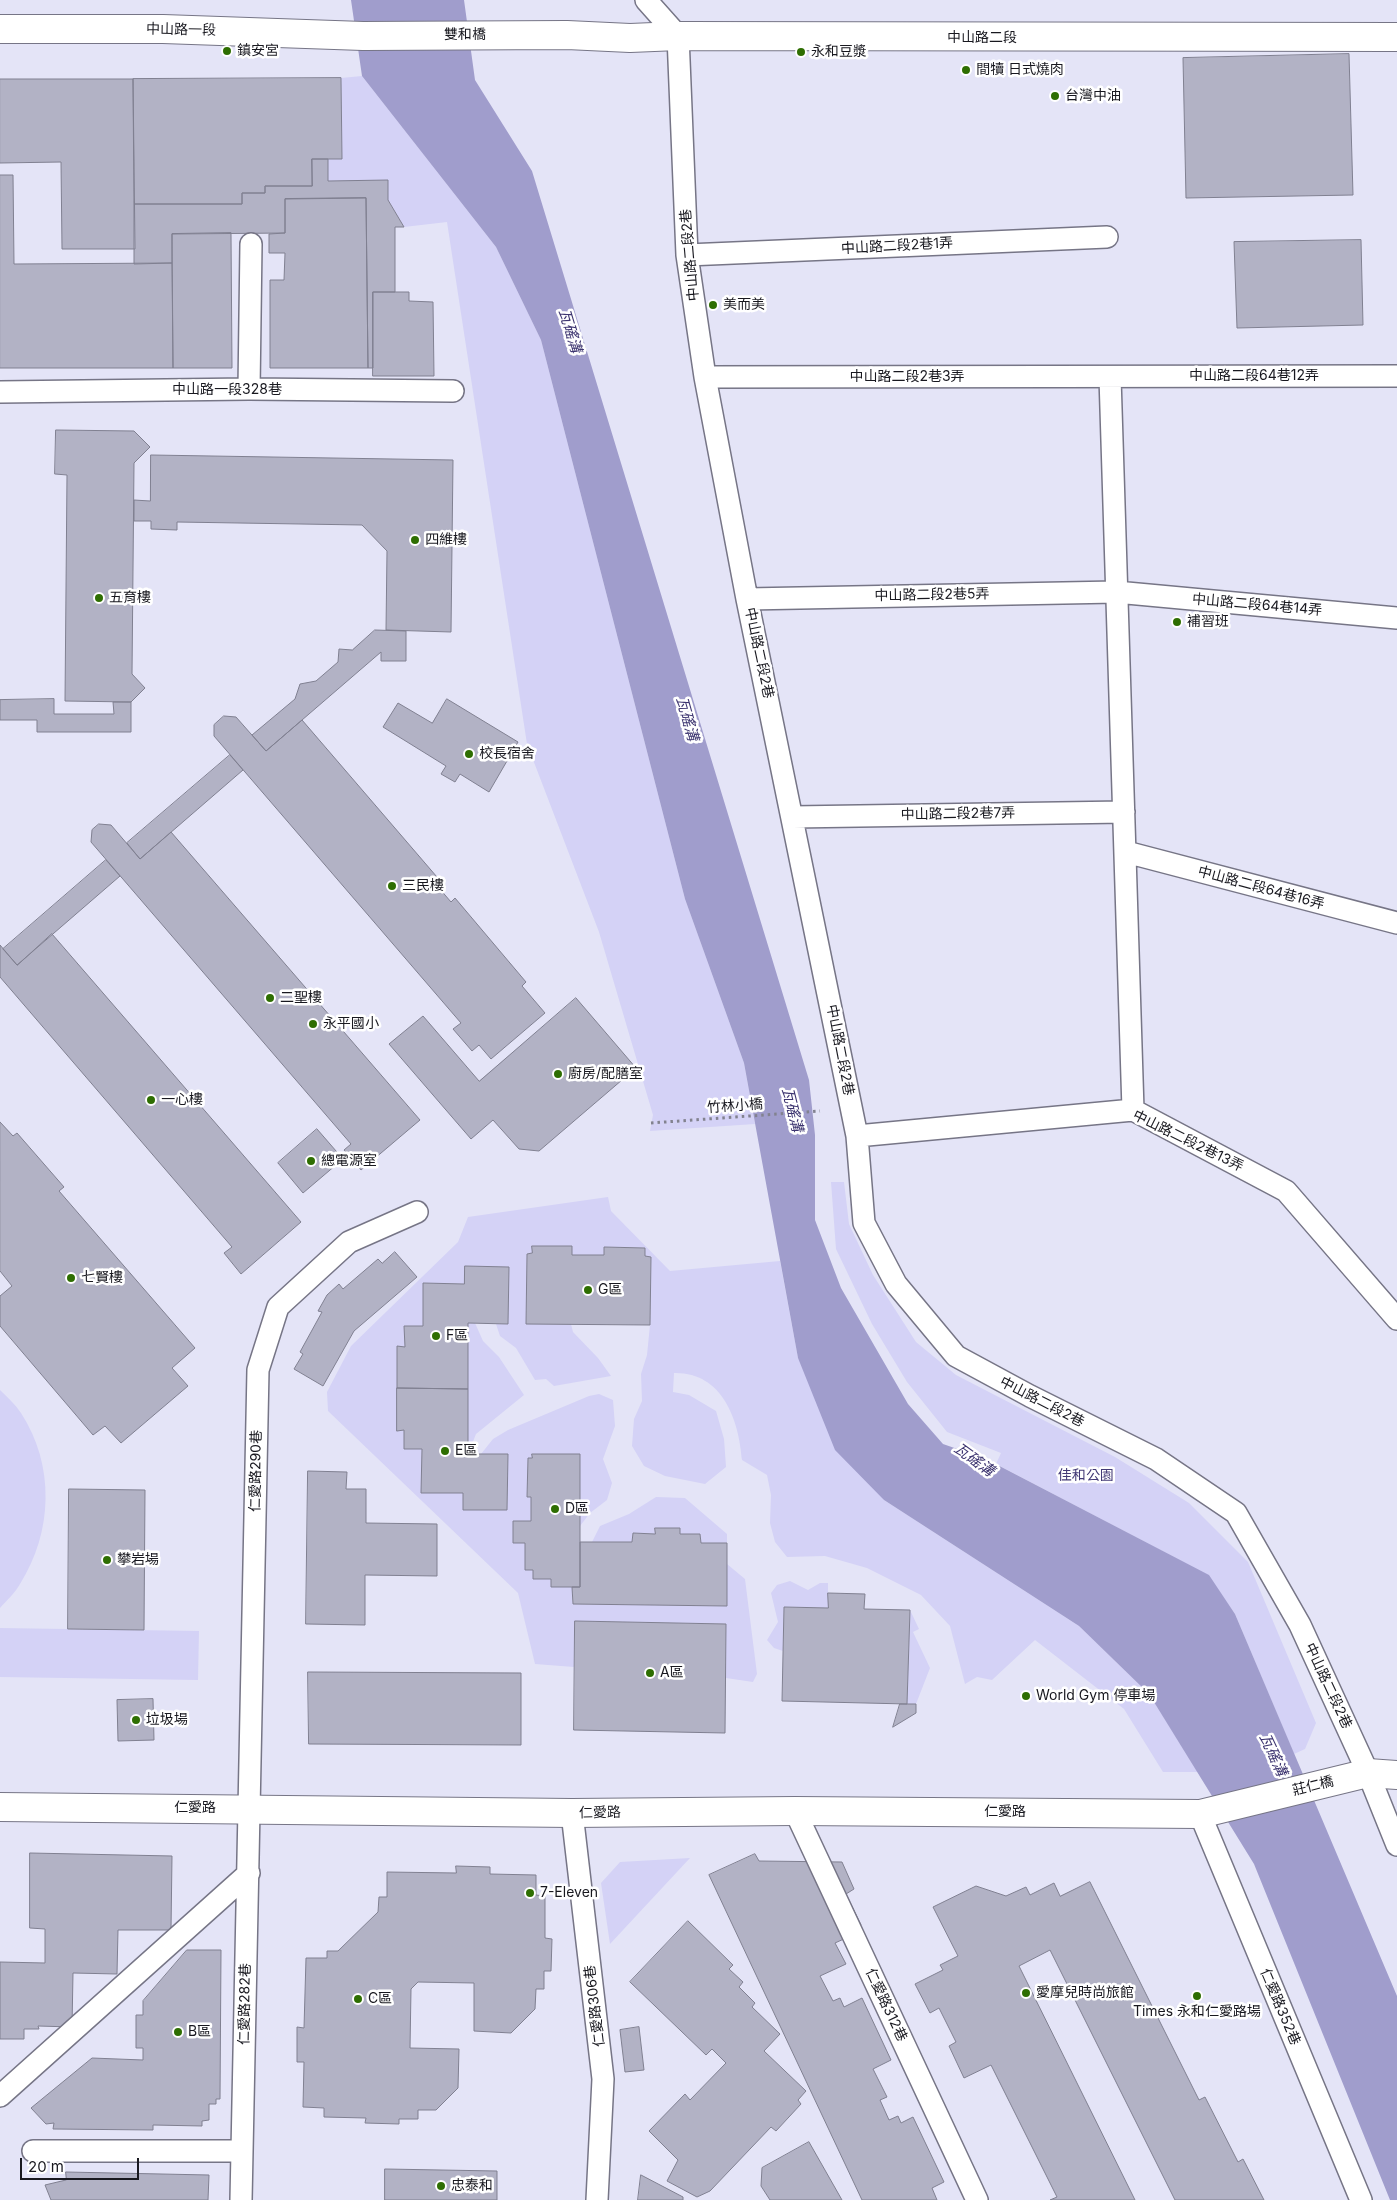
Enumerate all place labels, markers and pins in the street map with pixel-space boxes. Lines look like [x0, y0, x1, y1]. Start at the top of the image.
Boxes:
place label: 鎮安宮 [237, 43, 279, 59]
place label: 永和豆漿 [811, 44, 867, 60]
marker: 鎮安宮 [221, 45, 233, 57]
marker: 永和豆漿 [795, 46, 807, 58]
place label: 間犢 日式燒肉 [976, 62, 1064, 78]
marker: 間犢 日式燒肉 [960, 64, 972, 76]
place label: 台灣中油 [1065, 88, 1121, 104]
marker: 台灣中油 [1049, 90, 1061, 102]
place label: 美而美 [723, 297, 765, 313]
marker: 美而美 [707, 299, 719, 311]
place label: 四維樓 [425, 532, 467, 548]
marker: 四維樓 [409, 534, 421, 546]
place label: 五育樓 [109, 590, 151, 606]
marker: 五育樓 [93, 592, 105, 604]
place label: 補習班 [1187, 614, 1229, 630]
marker: 補習班 [1171, 616, 1183, 628]
place label: 校長宿舍 [479, 746, 535, 762]
marker: 校長宿舍 [463, 748, 475, 760]
place label: 三民樓 [402, 878, 444, 894]
marker: 三民樓 [386, 880, 398, 892]
place label: 二聖樓 [280, 990, 322, 1006]
marker: 二聖樓 [264, 992, 276, 1004]
place label: 永平國小 [323, 1016, 379, 1032]
marker: 永平國小 [307, 1018, 319, 1030]
place label: 廚房/配膳室 [568, 1066, 643, 1082]
marker: 廚房/配膳室 [552, 1068, 564, 1080]
place label: 一心樓 [161, 1092, 203, 1108]
marker: 一心樓 [145, 1094, 157, 1106]
place label: 總電源室 [321, 1153, 377, 1169]
marker: 總電源室 [305, 1155, 317, 1167]
place label: 七賢樓 [81, 1270, 123, 1286]
marker: 七賢樓 [65, 1272, 77, 1284]
place label: G區 [598, 1282, 622, 1298]
marker: G區 [582, 1284, 594, 1296]
place label: F區 [446, 1328, 468, 1344]
marker: F區 [430, 1330, 442, 1342]
place label: E區 [455, 1443, 477, 1459]
marker: E區 [439, 1445, 451, 1457]
place label: D區 [565, 1501, 589, 1517]
marker: D區 [549, 1503, 561, 1515]
place label: 攀岩場 [117, 1552, 159, 1568]
marker: 攀岩場 [101, 1554, 113, 1566]
place label: A區 [660, 1665, 684, 1681]
marker: A區 [644, 1667, 656, 1679]
place label: World Gym 停車場 [1036, 1688, 1155, 1704]
marker: World Gym 停車場 [1020, 1690, 1032, 1702]
place label: 垃圾場 [146, 1712, 188, 1728]
marker: 垃圾場 [130, 1714, 142, 1726]
place label: 7-Eleven [540, 1885, 598, 1901]
marker: 7-Eleven [524, 1887, 536, 1899]
place label: 愛摩兒時尚旅館 [1036, 1985, 1134, 2001]
marker: 愛摩兒時尚旅館 [1020, 1987, 1032, 1999]
marker: Times 永和仁愛路場 [1191, 1990, 1203, 2002]
place label: C區 [368, 1991, 392, 2007]
marker: C區 [352, 1993, 364, 2005]
place label: Times 永和仁愛路場 [1133, 2004, 1261, 2020]
place label: B區 [188, 2024, 211, 2040]
marker: B區 [172, 2026, 184, 2038]
place label: 忠泰和 [451, 2178, 493, 2194]
marker: 忠泰和 [435, 2180, 447, 2192]

